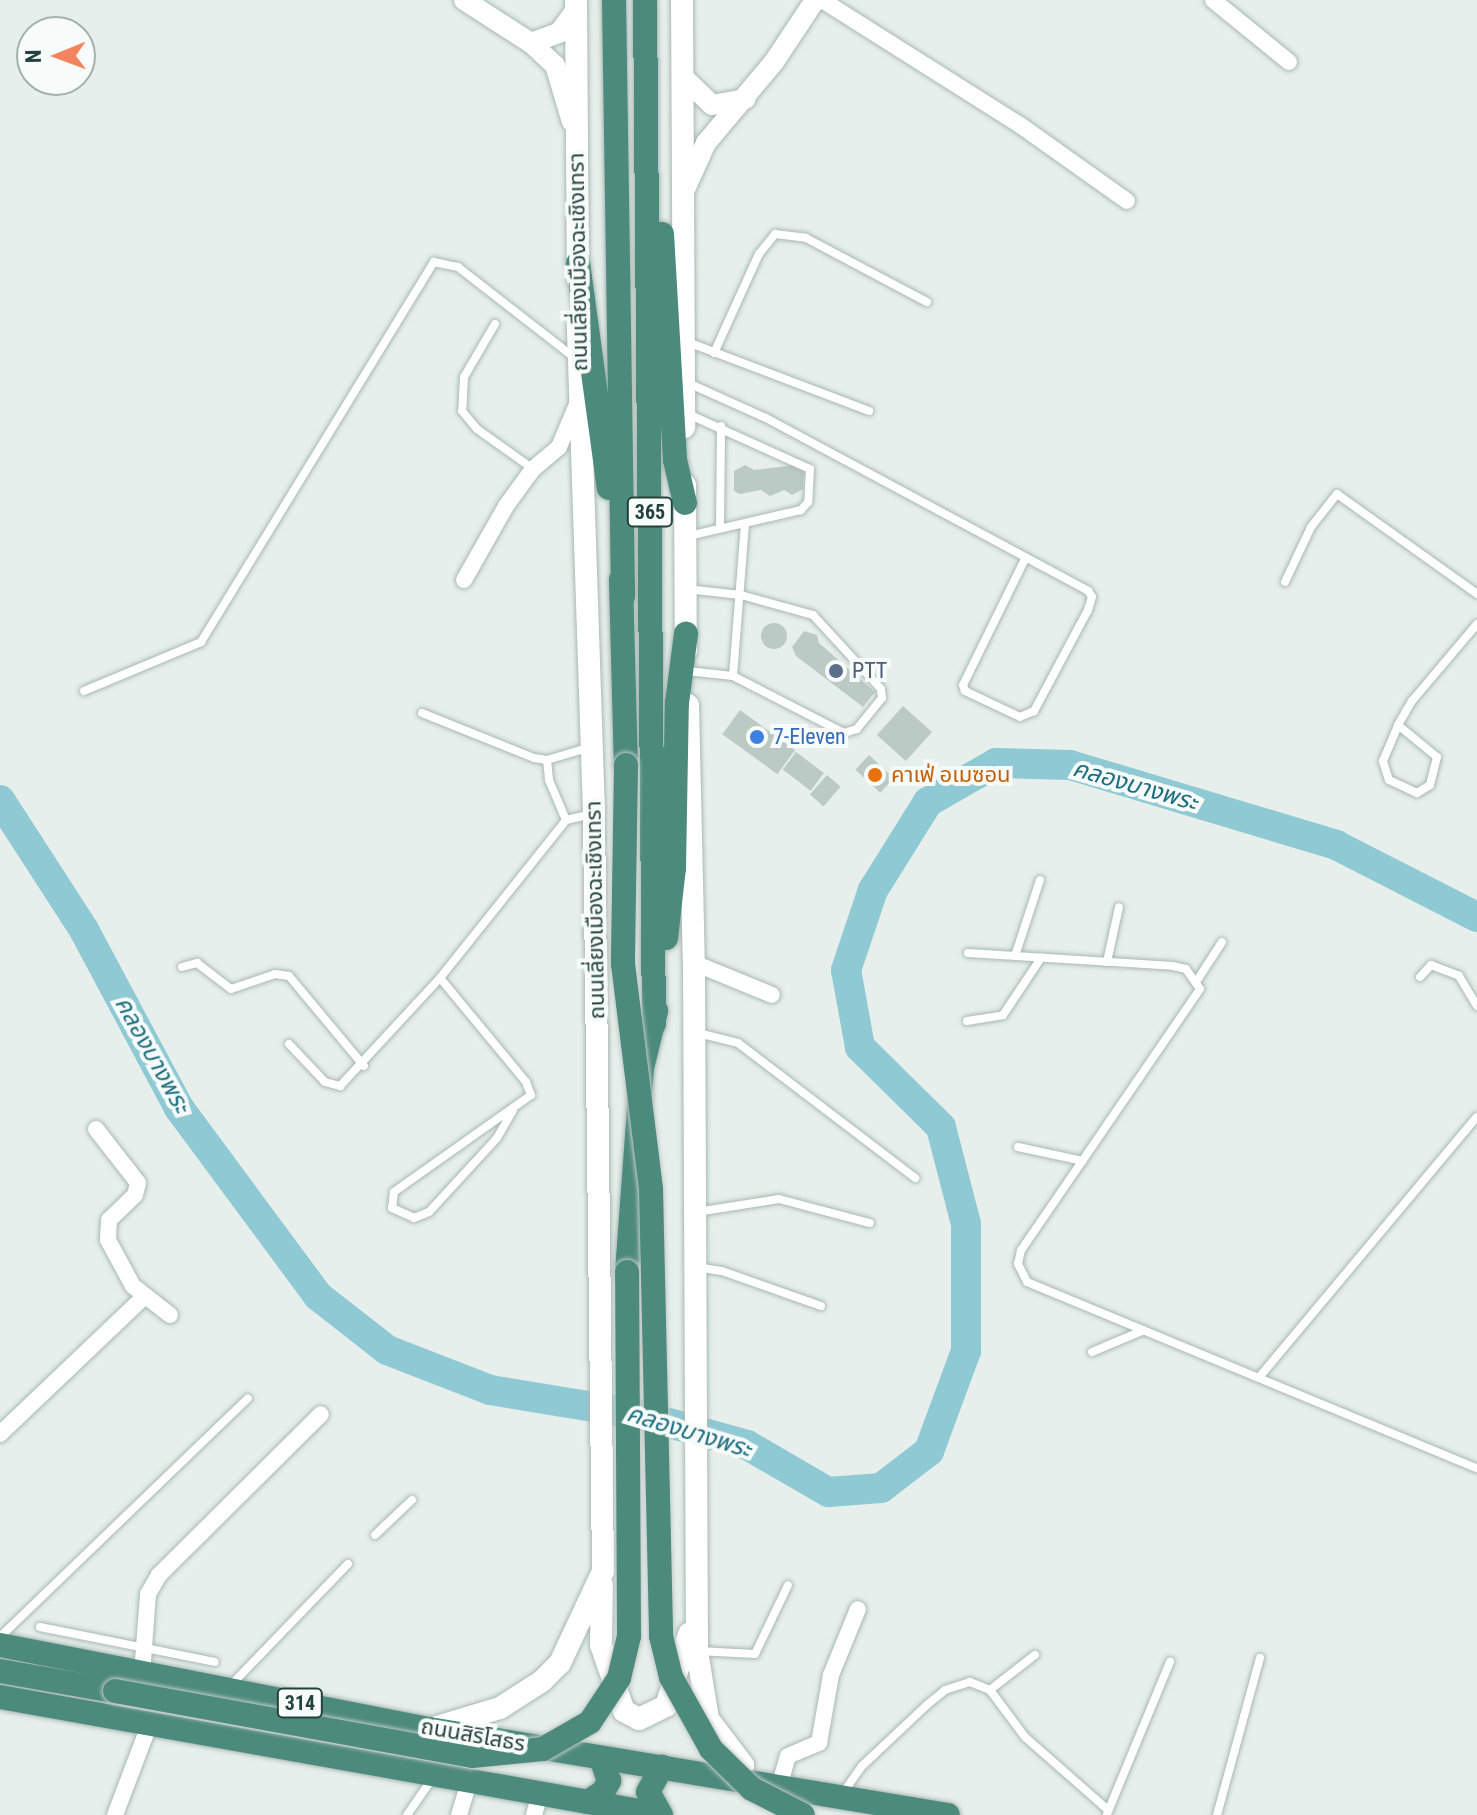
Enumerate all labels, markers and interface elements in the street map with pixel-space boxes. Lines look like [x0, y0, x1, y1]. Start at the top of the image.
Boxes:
north arrow [16, 16, 96, 96]
text: N [21, 49, 46, 63]
street label: ถนนเลี่ยงเมืองฉะเชิงเทรา [563, 152, 593, 372]
road number: 365 [626, 496, 674, 528]
place label: PTT [852, 658, 887, 684]
marker: PTT [827, 662, 845, 680]
place label: 7-Eleven [773, 724, 846, 750]
marker: 7-Eleven [748, 728, 766, 746]
water label: คลองบางพระ [1069, 754, 1201, 818]
place label: คาเฟ่ อเมซอน [891, 762, 1011, 788]
marker: คาเฟ่ อเมซอน [866, 766, 884, 784]
street label: ถนนเลี่ยงเมืองฉะเชิงเทรา [580, 800, 610, 1020]
water label: คลองบางพระ [108, 992, 196, 1118]
water label: คลองบางพระ [623, 1399, 755, 1465]
road number: 314 [276, 1687, 324, 1719]
street label: ถนนสิริโสธร [419, 1713, 527, 1757]

